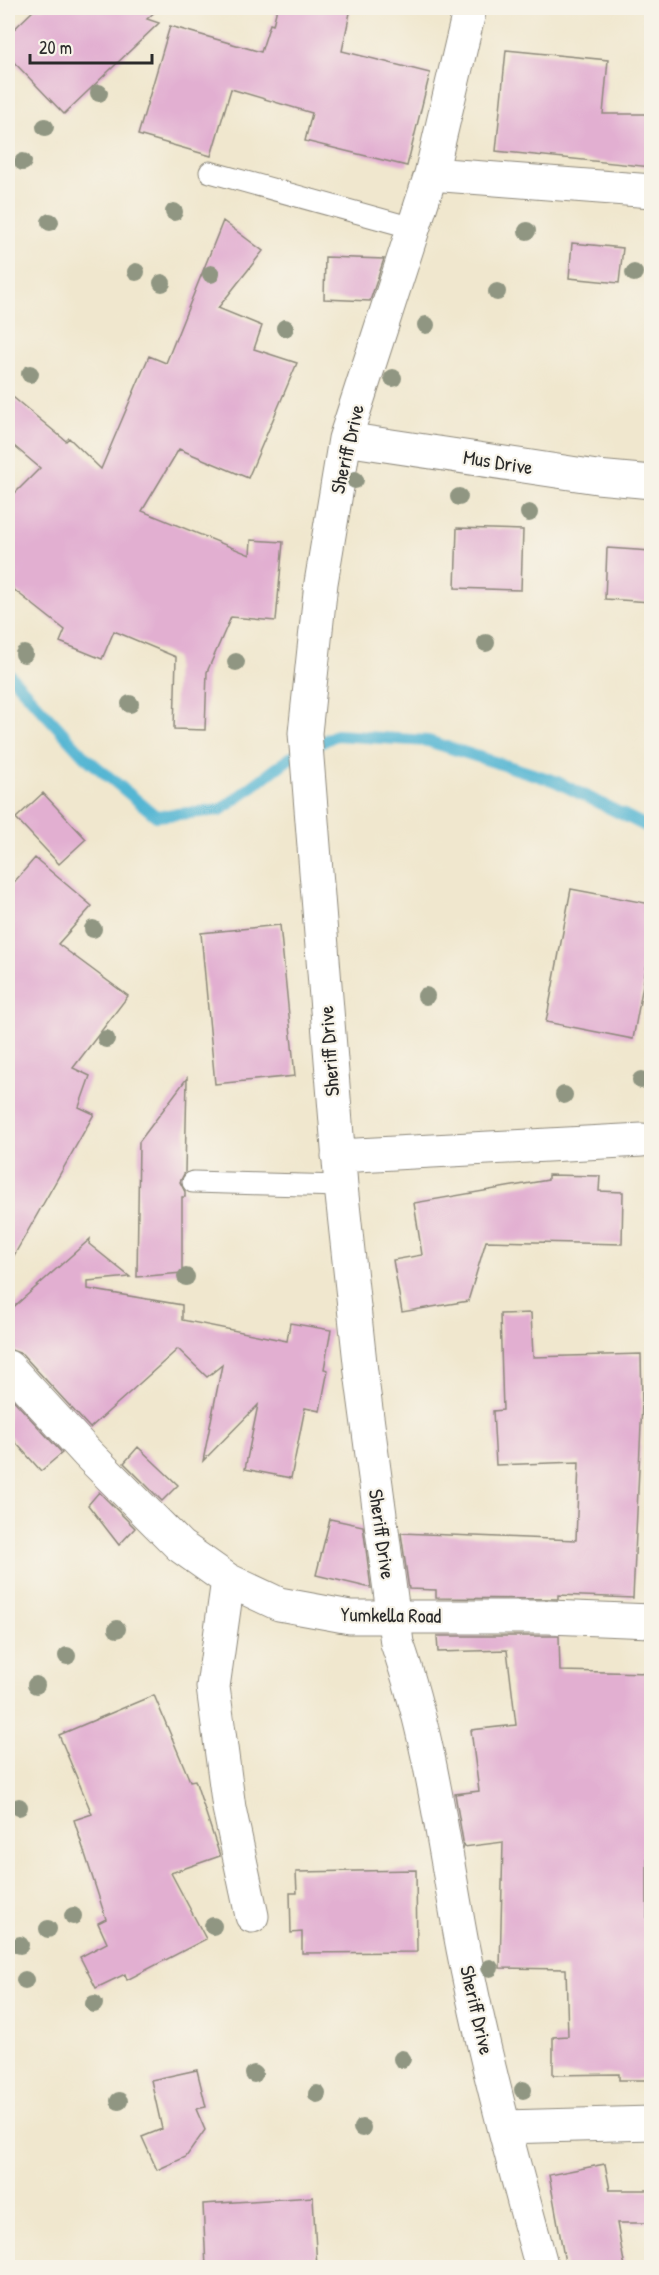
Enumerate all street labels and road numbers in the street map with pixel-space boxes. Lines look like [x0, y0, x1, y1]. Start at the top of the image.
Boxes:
street label: Sheriff Drive [323, 402, 370, 496]
street label: Mus Drive [461, 443, 535, 480]
street label: Sheriff Drive [312, 1005, 345, 1097]
street label: Sheriff Drive [363, 1487, 402, 1581]
street label: Yumkella Road [341, 1600, 442, 1629]
street label: Sheriff Drive [454, 1963, 501, 2057]

